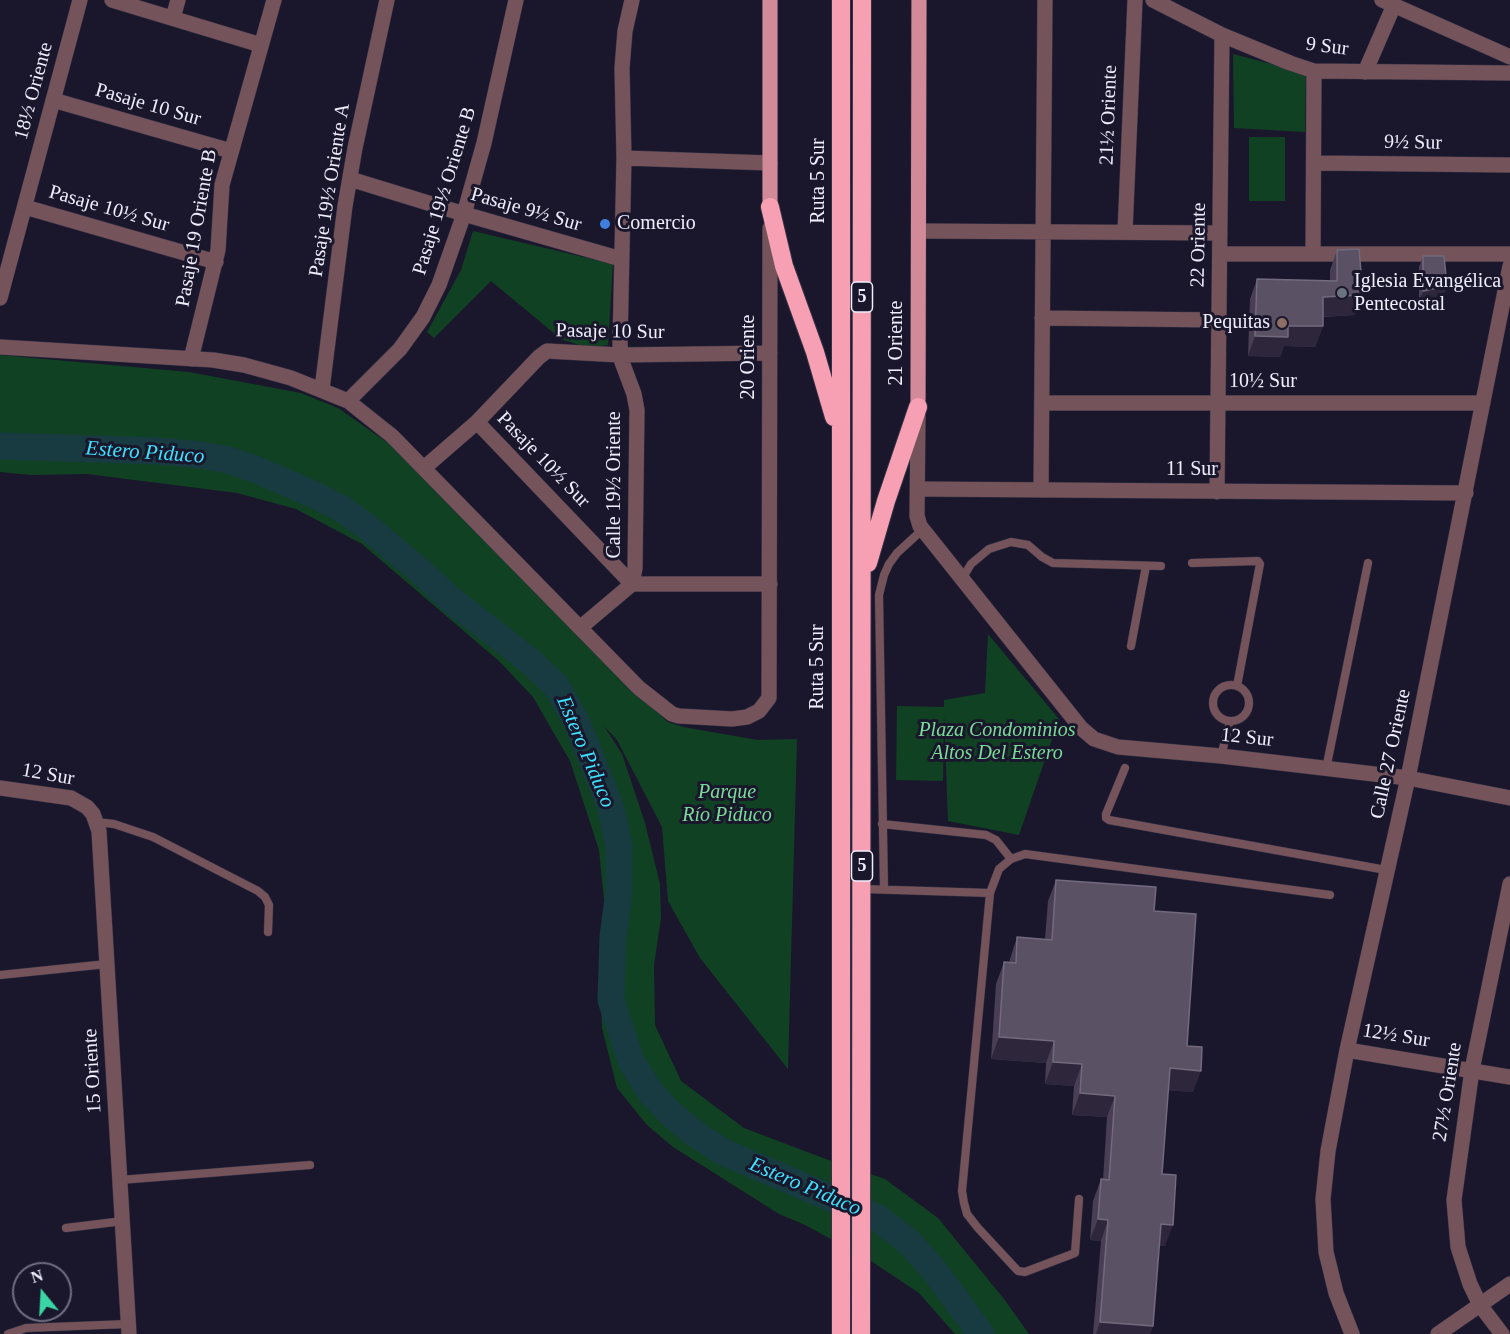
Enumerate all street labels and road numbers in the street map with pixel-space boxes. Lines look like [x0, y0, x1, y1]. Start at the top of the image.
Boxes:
street label: 9 Sur [1304, 32, 1350, 62]
street label: 18½ Oriente [9, 40, 59, 142]
street label: 21½ Oriente [1095, 65, 1123, 165]
street label: Pasaje 10 Sur [92, 78, 204, 132]
street label: Pasaje 19½ Oriente A [304, 101, 356, 279]
street label: Pasaje 19½ Oriente B [408, 104, 482, 278]
street label: 9½ Sur [1384, 130, 1442, 156]
street label: Ruta 5 Sur [807, 138, 831, 224]
street label: Pasaje 19 Oriente B [171, 147, 223, 309]
street label: Pasaje 10½ Sur [46, 180, 172, 238]
street label: Pasaje 9½ Sur [468, 183, 584, 237]
street label: 22 Oriente [1186, 202, 1212, 288]
road number: 5 [852, 282, 872, 312]
street label: 21 Oriente [885, 301, 909, 385]
street label: 20 Oriente [737, 315, 761, 399]
street label: Pasaje 10 Sur [555, 319, 665, 345]
street label: 10½ Sur [1229, 370, 1297, 394]
street label: Pasaje 10½ Sur [491, 407, 595, 513]
street label: Calle 19½ Oriente [603, 411, 627, 559]
street label: 11 Sur [1166, 458, 1218, 482]
street label: Ruta 5 Sur [806, 624, 830, 710]
street label: Calle 27 Oriente [1366, 687, 1416, 821]
street label: 12 Sur [1219, 723, 1275, 753]
street label: 12 Sur [20, 759, 76, 791]
road number: 5 [852, 851, 872, 881]
street label: 12½ Sur [1361, 1019, 1431, 1053]
street label: 15 Oriente [79, 1028, 107, 1114]
street label: 27½ Oriente [1428, 1041, 1468, 1143]

